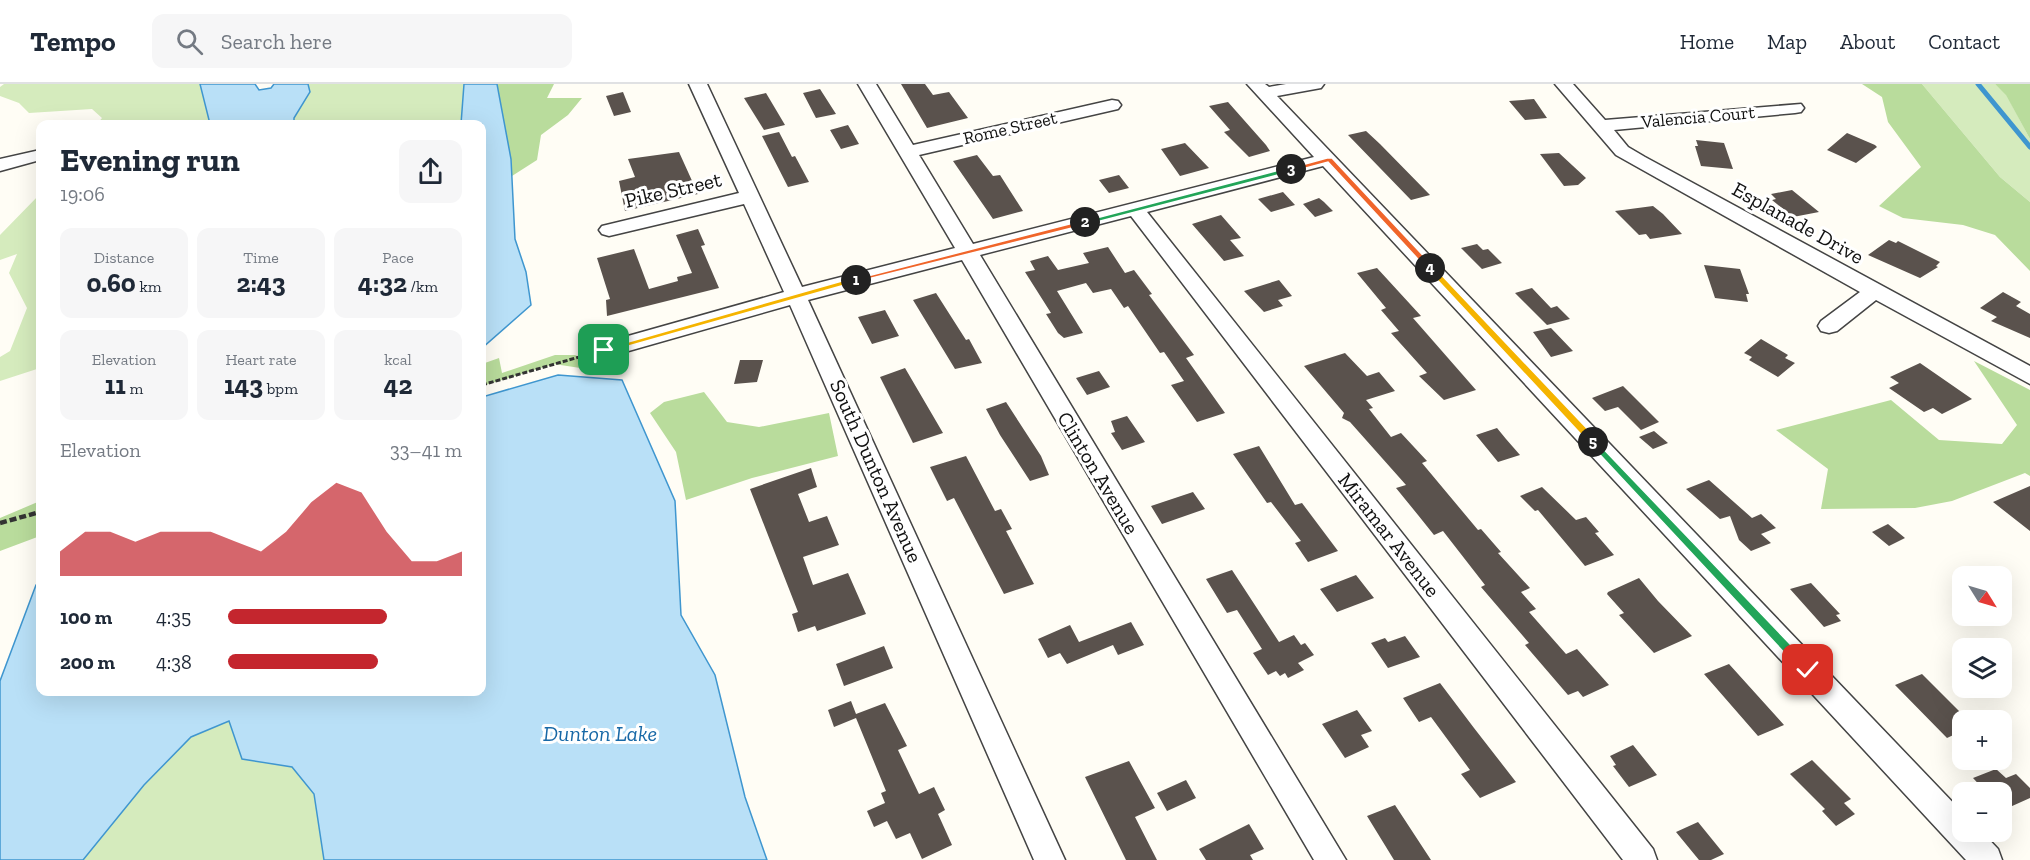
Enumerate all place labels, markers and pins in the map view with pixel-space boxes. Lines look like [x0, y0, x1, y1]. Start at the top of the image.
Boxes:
pin: 3 [1276, 154, 1306, 184]
pin: 2 [1070, 207, 1100, 237]
pin: 4 [1415, 253, 1445, 283]
pin: 1 [841, 265, 871, 295]
pin [578, 324, 629, 375]
pin: 5 [1578, 427, 1608, 457]
pin [1782, 644, 1833, 695]

